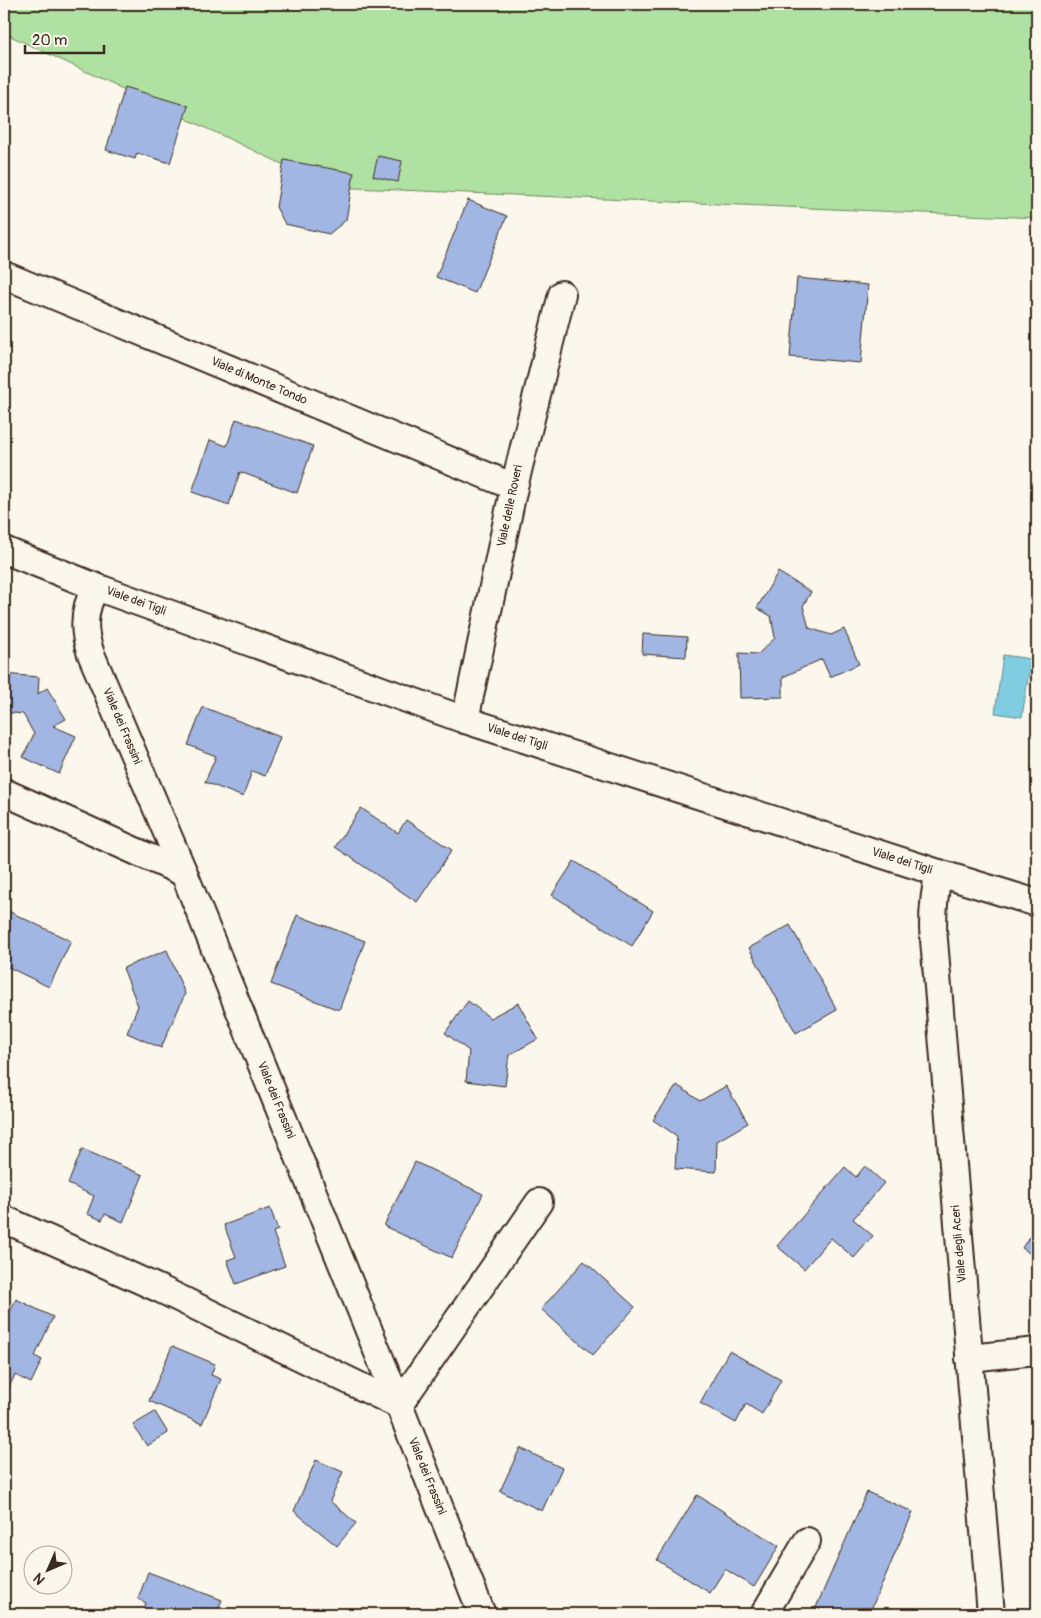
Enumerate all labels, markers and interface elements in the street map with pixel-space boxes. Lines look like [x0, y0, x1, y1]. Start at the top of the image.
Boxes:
scale bar [25, 22, 104, 54]
text: 20 m [32, 31, 67, 50]
street label: Viale di Monte Tondo [209, 354, 310, 408]
street label: Viale delle Roveri [494, 464, 526, 548]
street label: Viale dei Tigli [104, 583, 168, 619]
street label: Viale dei Frassini [99, 685, 145, 767]
street label: Viale dei Tigli [485, 720, 549, 754]
street label: Viale dei Tigli [870, 844, 934, 878]
street label: Viale dei Frassini [254, 1059, 298, 1141]
street label: Viale degli Aceri [948, 1204, 970, 1284]
street label: Viale dei Frassini [405, 1435, 449, 1517]
north arrow [22, 1546, 72, 1596]
text: N [30, 1569, 49, 1588]

